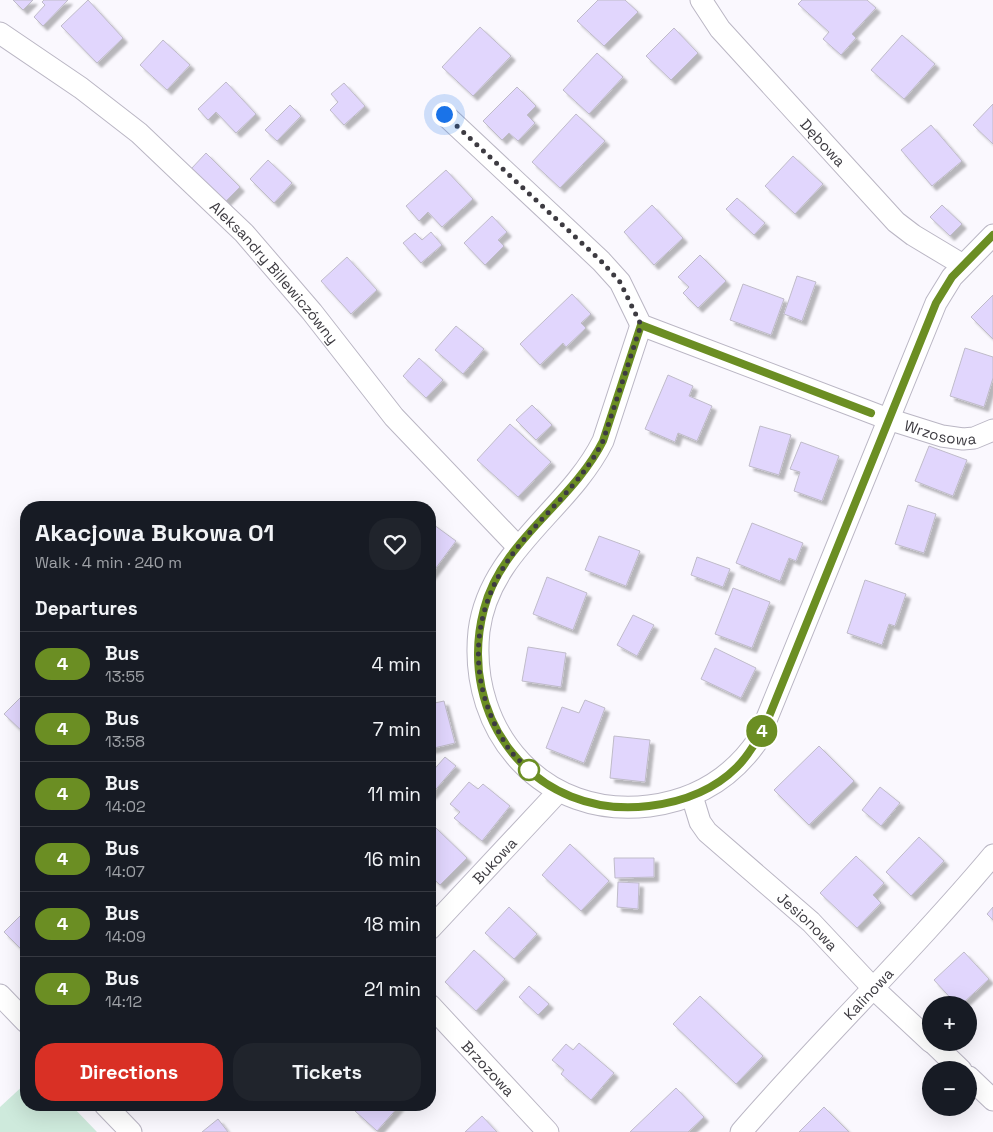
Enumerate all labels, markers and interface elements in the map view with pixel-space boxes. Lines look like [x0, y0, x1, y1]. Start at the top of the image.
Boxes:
your location [432, 102, 457, 127]
street label: Dębowa [797, 114, 850, 170]
street label: Aleksandry Billewiczówny [206, 197, 343, 348]
street label: Wrzosowa [902, 415, 977, 449]
text: Akacjowa Bukowa 01 [35, 517, 274, 548]
button: heart [369, 518, 421, 570]
text: Walk · 4 min · 240 m [35, 552, 182, 573]
text: Departures [35, 596, 138, 621]
text: Bus [105, 641, 139, 666]
text: 4 [57, 652, 68, 675]
text: 4 min [372, 652, 421, 677]
text: 13:55 [105, 666, 145, 687]
text: Bus [105, 706, 139, 731]
line badge: 4 [746, 715, 778, 747]
text: 4 [57, 717, 68, 740]
text: 7 min [373, 717, 421, 742]
text: 4 [756, 719, 768, 742]
text: 13:58 [105, 731, 145, 752]
unlabelled marker [518, 759, 540, 781]
text: Bus [105, 771, 139, 796]
text: 4 [57, 782, 68, 805]
text: 11 min [368, 782, 421, 807]
text: 14:02 [105, 796, 146, 817]
street label: Bukowa [468, 833, 521, 887]
text: Bus [105, 836, 139, 861]
text: 4 [57, 847, 68, 870]
text: 16 min [364, 847, 421, 872]
text: 14:07 [105, 861, 145, 882]
street label: Jesionowa [773, 888, 843, 955]
text: Bus [105, 901, 139, 926]
text: 4 [57, 912, 68, 935]
text: 18 min [364, 912, 421, 937]
text: 14:09 [105, 926, 146, 947]
street label: Kalinowa [839, 963, 897, 1023]
text: Bus [105, 966, 139, 991]
text: 4 [57, 977, 68, 1000]
text: 21 min [364, 977, 421, 1002]
text: 14:12 [105, 991, 142, 1012]
map controls [922, 996, 977, 1116]
button: + [922, 996, 977, 1051]
street label: Brzozowa [458, 1036, 519, 1100]
button: Directions [35, 1043, 223, 1101]
button: Tickets [233, 1043, 421, 1101]
button: − [922, 1061, 977, 1116]

